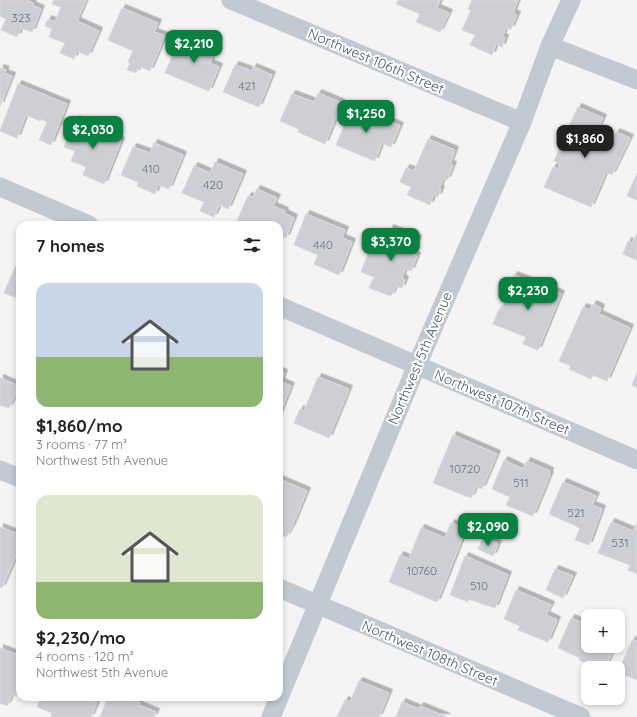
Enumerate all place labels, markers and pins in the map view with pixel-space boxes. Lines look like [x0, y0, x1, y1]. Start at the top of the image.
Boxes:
pin: $2,210 [161, 30, 227, 64]
pin: $1,250 [333, 100, 399, 134]
pin: $2,030 [60, 116, 126, 150]
pin: $1,860 [552, 125, 618, 159]
pin: $3,370 [358, 228, 424, 262]
pin: $2,230 [495, 277, 561, 311]
pin: $2,090 [455, 513, 521, 547]

